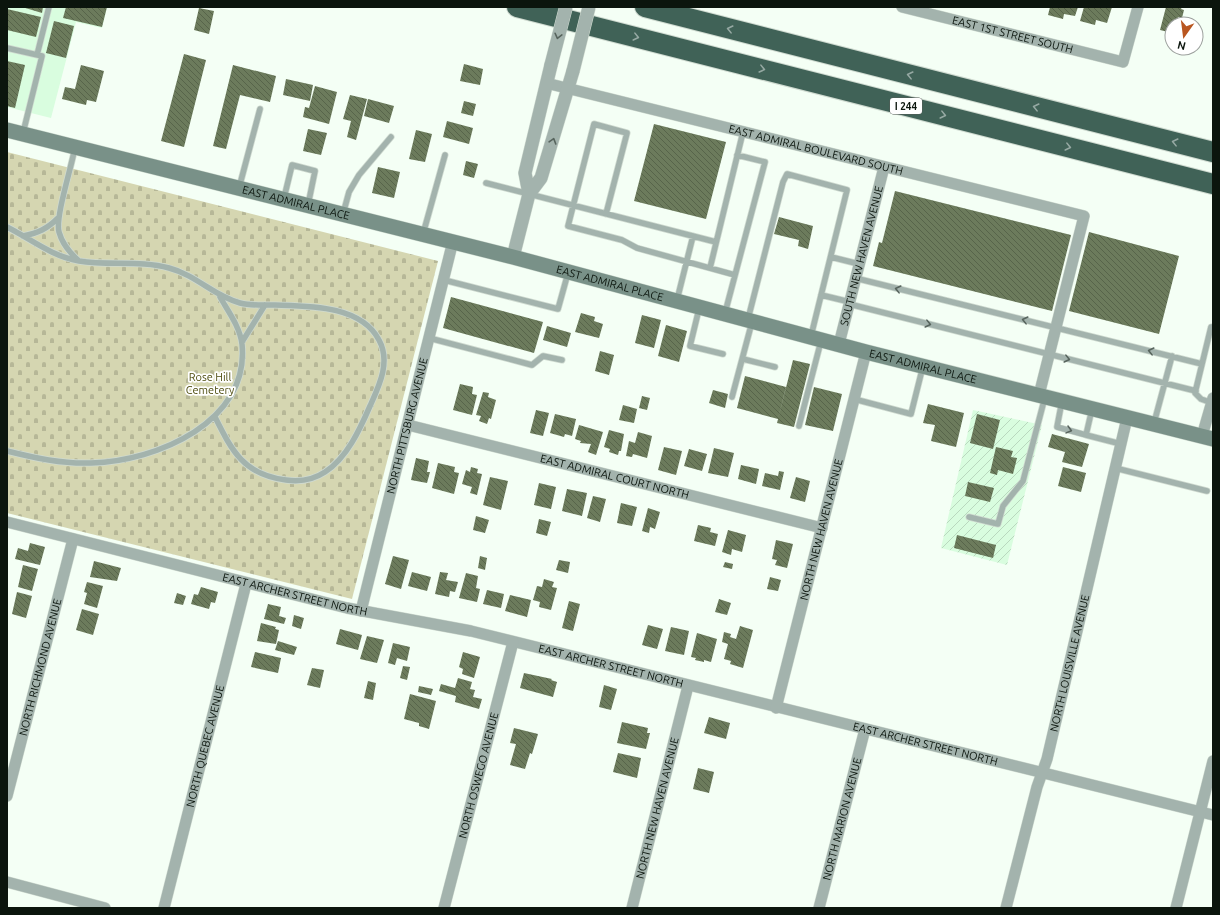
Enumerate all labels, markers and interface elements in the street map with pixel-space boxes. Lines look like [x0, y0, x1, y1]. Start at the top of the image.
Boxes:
street label: EAST 1ST STREET SOUTH [951, 14, 1074, 55]
north arrow [1164, 16, 1204, 56]
one-way arrow [726, 25, 733, 33]
one-way arrow [633, 32, 640, 41]
one-way arrow [555, 33, 563, 39]
text: N [1176, 39, 1187, 53]
one-way arrow [759, 64, 766, 73]
one-way arrow [907, 71, 913, 79]
road number: I 244 [890, 98, 922, 114]
one-way arrow [1032, 103, 1039, 111]
one-way arrow [939, 110, 946, 119]
street label: EAST ADMIRAL BOULEVARD SOUTH [727, 122, 904, 177]
one-way arrow [548, 138, 557, 145]
one-way arrow [1172, 139, 1178, 147]
one-way arrow [1065, 143, 1072, 151]
street label: EAST ADMIRAL PLACE [241, 183, 351, 222]
street label: SOUTH NEW HAVEN AVENUE [838, 185, 885, 327]
street label: EAST ADMIRAL PLACE [555, 263, 665, 303]
one-way arrow [895, 285, 902, 294]
one-way arrow [1022, 316, 1029, 325]
one-way arrow [924, 319, 931, 328]
street label: EAST ADMIRAL PLACE [868, 347, 978, 386]
one-way arrow [1148, 347, 1155, 356]
one-way arrow [1064, 354, 1071, 362]
street label: NORTH PITTSBURG AVENUE [384, 356, 430, 495]
park label: Rose Hill Cemetery [186, 371, 235, 396]
one-way arrow [1065, 426, 1072, 434]
street label: EAST ADMIRAL COURT NORTH [539, 452, 690, 501]
street label: NORTH NEW HAVEN AVENUE [797, 458, 845, 602]
street label: EAST ARCHER STREET NORTH [221, 571, 368, 618]
street label: NORTH LOUISVILLE AVENUE [1048, 593, 1091, 733]
street label: NORTH RICHMOND AVENUE [17, 597, 63, 737]
street label: EAST ARCHER STREET NORTH [537, 642, 685, 689]
street label: NORTH QUEBEC AVENUE [184, 684, 226, 808]
street label: NORTH OSWEGO AVENUE [456, 711, 500, 840]
street label: EAST ARCHER STREET NORTH [852, 720, 999, 767]
street label: NORTH NEW HAVEN AVENUE [634, 736, 681, 880]
street label: NORTH MARION AVENUE [820, 756, 863, 882]

